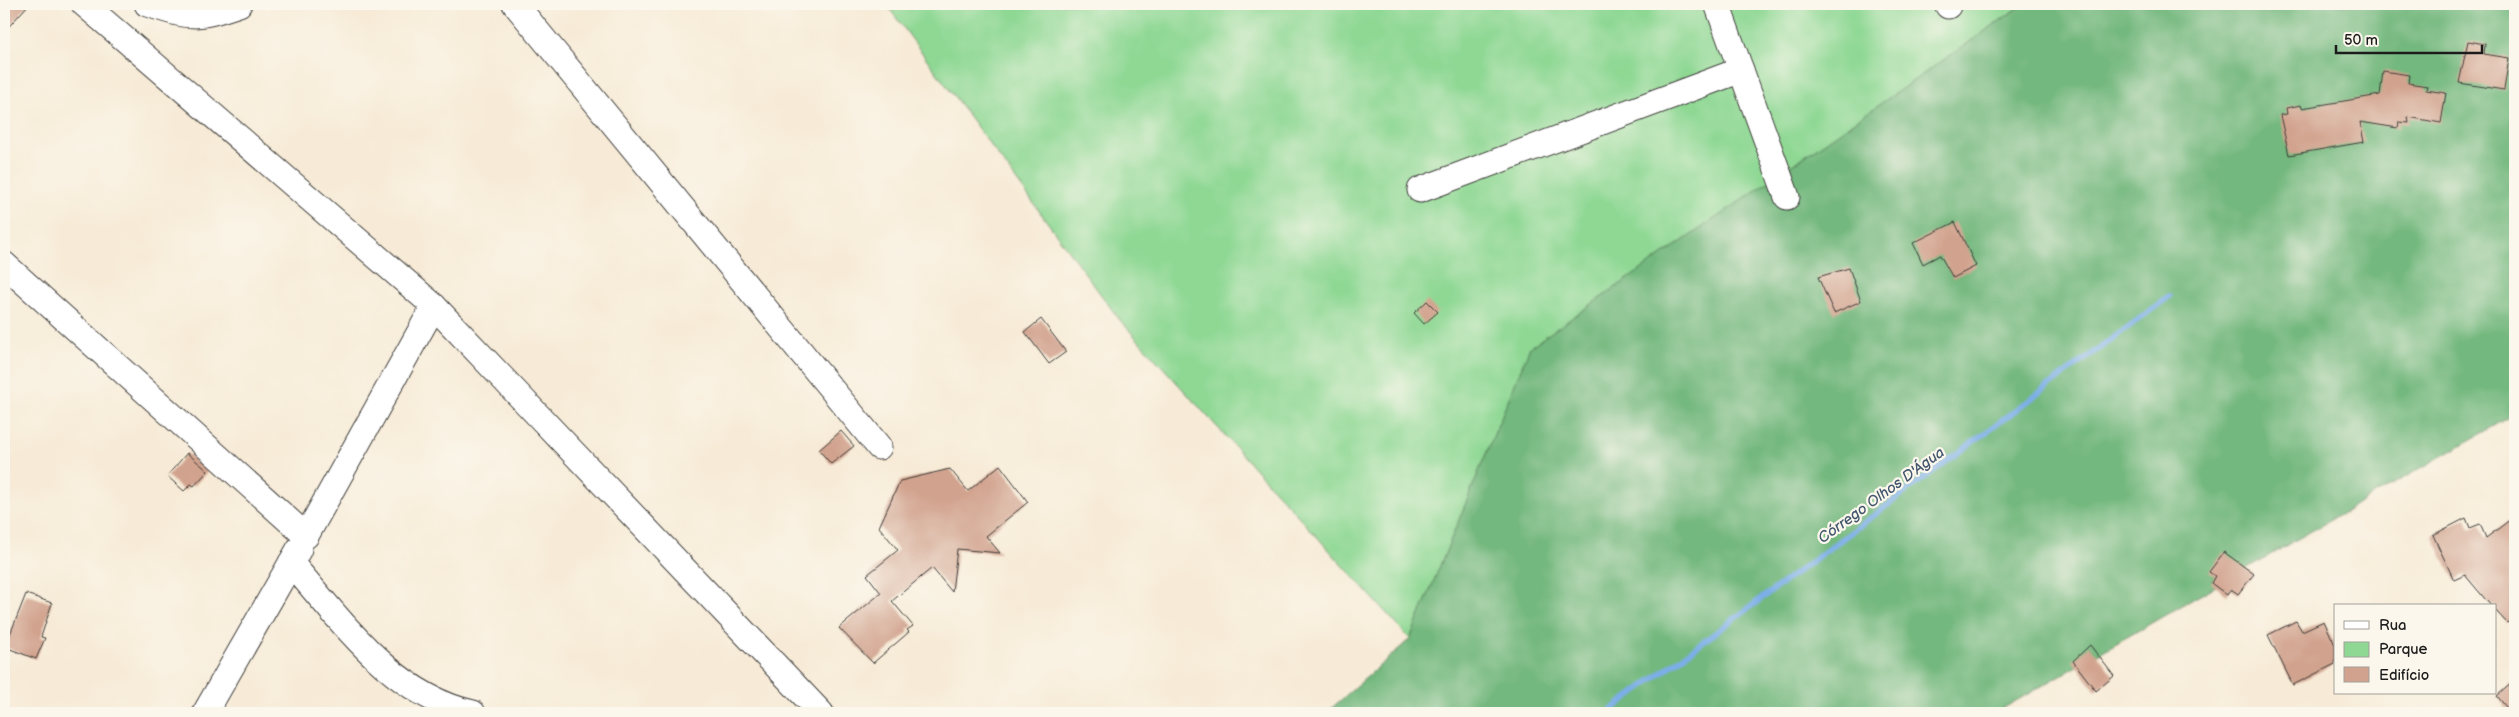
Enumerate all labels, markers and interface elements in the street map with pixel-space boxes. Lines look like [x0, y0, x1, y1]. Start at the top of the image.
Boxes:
scale bar [2336, 22, 2483, 54]
text: 50 m [2344, 31, 2378, 50]
water label: Córrego Olhos D'Água [1814, 443, 1948, 548]
legend [2334, 604, 2496, 694]
text: Rua [2379, 616, 2407, 635]
text: Parque [2379, 640, 2428, 659]
text: Edifício [2379, 666, 2429, 685]

